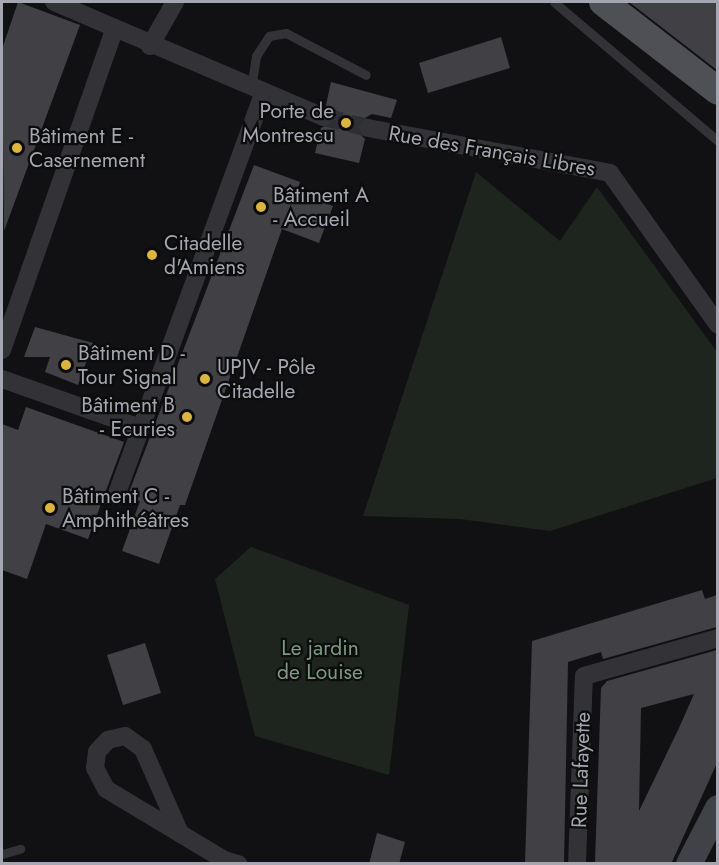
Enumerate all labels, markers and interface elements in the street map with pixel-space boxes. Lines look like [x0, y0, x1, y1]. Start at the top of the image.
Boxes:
place label: Porte de Montrescu [242, 98, 334, 148]
marker: Porte de Montrescu [339, 116, 353, 130]
street label: Rue des Français Libres [387, 120, 597, 182]
place label: Bâtiment E - Casernement [29, 123, 145, 173]
marker: Bâtiment E - Casernement [10, 141, 24, 155]
place label: Bâtiment A - Accueil [273, 182, 369, 232]
marker: Bâtiment A - Accueil [254, 200, 268, 214]
place label: Citadelle d'Amiens [164, 230, 245, 280]
marker: Citadelle d'Amiens [145, 248, 159, 262]
place label: Bâtiment D - Tour Signal [78, 340, 185, 390]
place label: UPJV - Pôle Citadelle [217, 354, 316, 404]
marker: Bâtiment D - Tour Signal [59, 358, 73, 372]
marker: UPJV - Pôle Citadelle [198, 372, 212, 386]
place label: Bâtiment B - Ecuries [81, 392, 175, 442]
marker: Bâtiment B - Ecuries [180, 410, 194, 424]
place label: Bâtiment C - Amphithéâtres [62, 483, 189, 533]
marker: Bâtiment C - Amphithéâtres [43, 501, 57, 515]
park label: Le jardin de Louise [277, 635, 363, 685]
street label: Rue Lafayette [566, 712, 596, 828]

